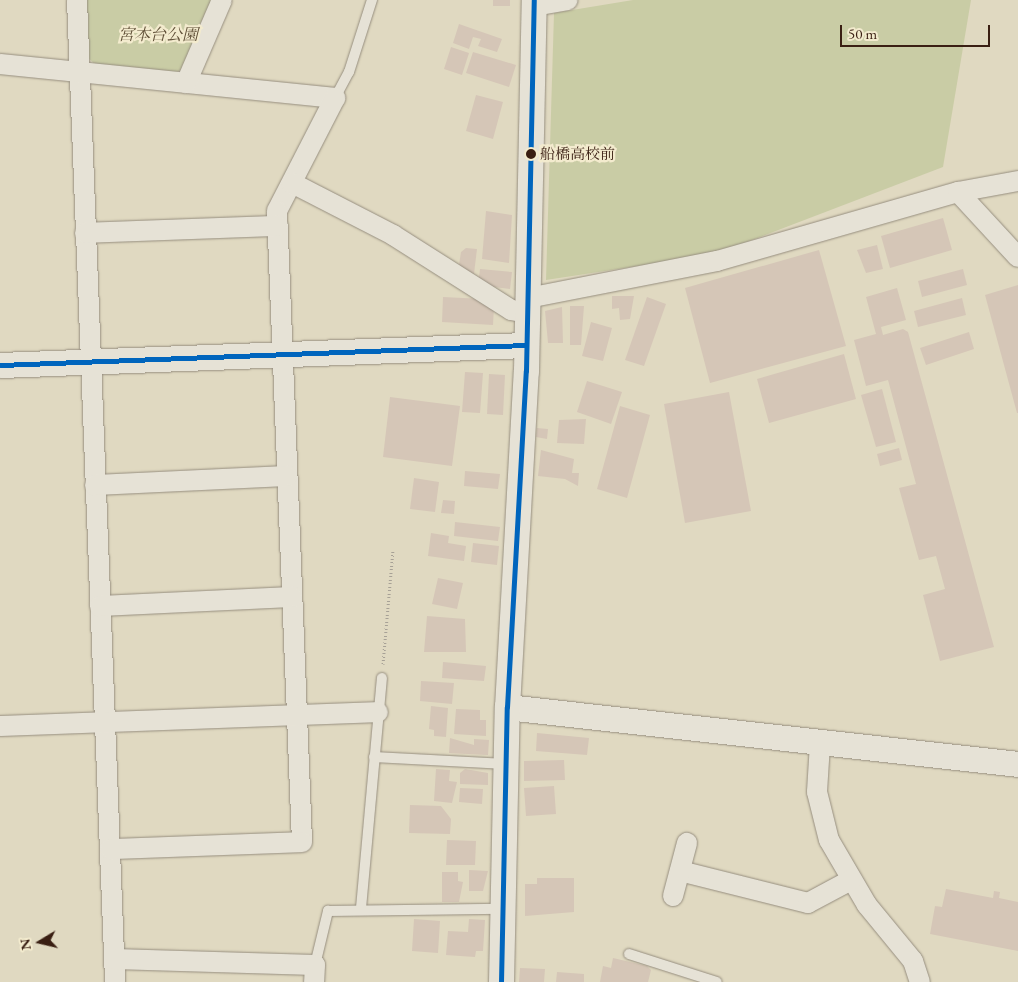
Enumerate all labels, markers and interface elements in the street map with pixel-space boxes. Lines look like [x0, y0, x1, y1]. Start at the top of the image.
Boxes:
scale bar [843, 15, 993, 47]
text: 50 m [848, 24, 877, 43]
park label: 宮本台公園 [118, 25, 198, 45]
place label: 船橋高校前 [540, 145, 615, 163]
marker: 船橋高校前 [526, 149, 536, 159]
north arrow [15, 917, 65, 967]
text: N [15, 937, 35, 951]

